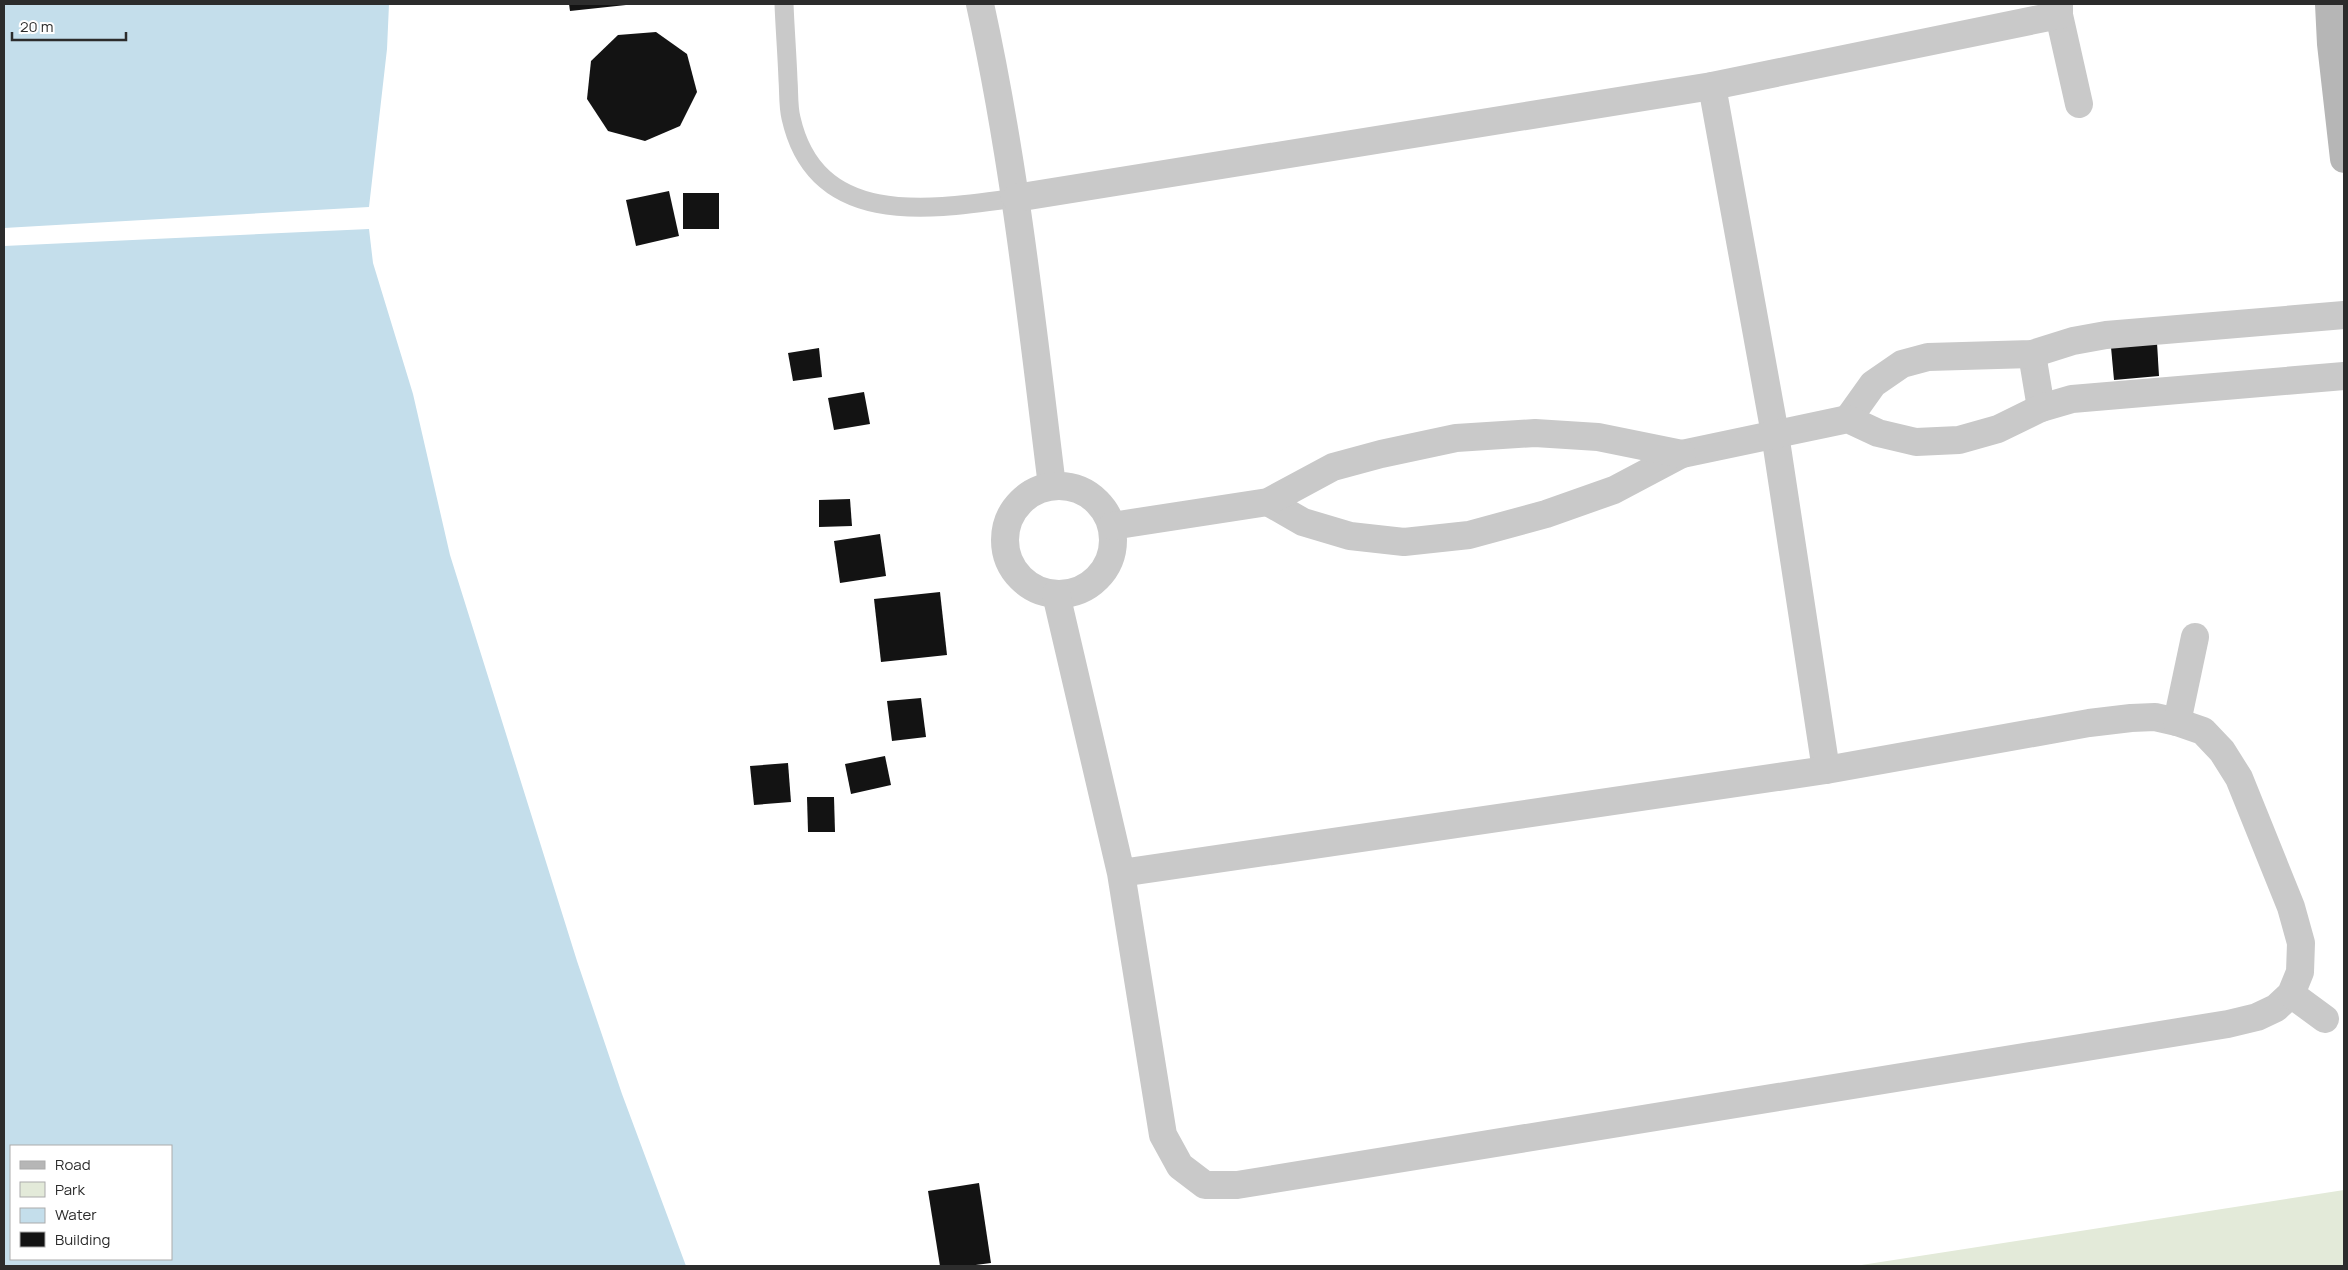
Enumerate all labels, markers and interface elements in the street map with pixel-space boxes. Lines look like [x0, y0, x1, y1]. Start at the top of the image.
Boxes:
scale bar [12, 10, 126, 42]
text: 20 m [20, 16, 53, 37]
legend [10, 1145, 172, 1260]
text: Road [55, 1154, 91, 1175]
text: Park [55, 1179, 85, 1200]
text: Water [55, 1204, 97, 1225]
text: Building [55, 1229, 110, 1250]

